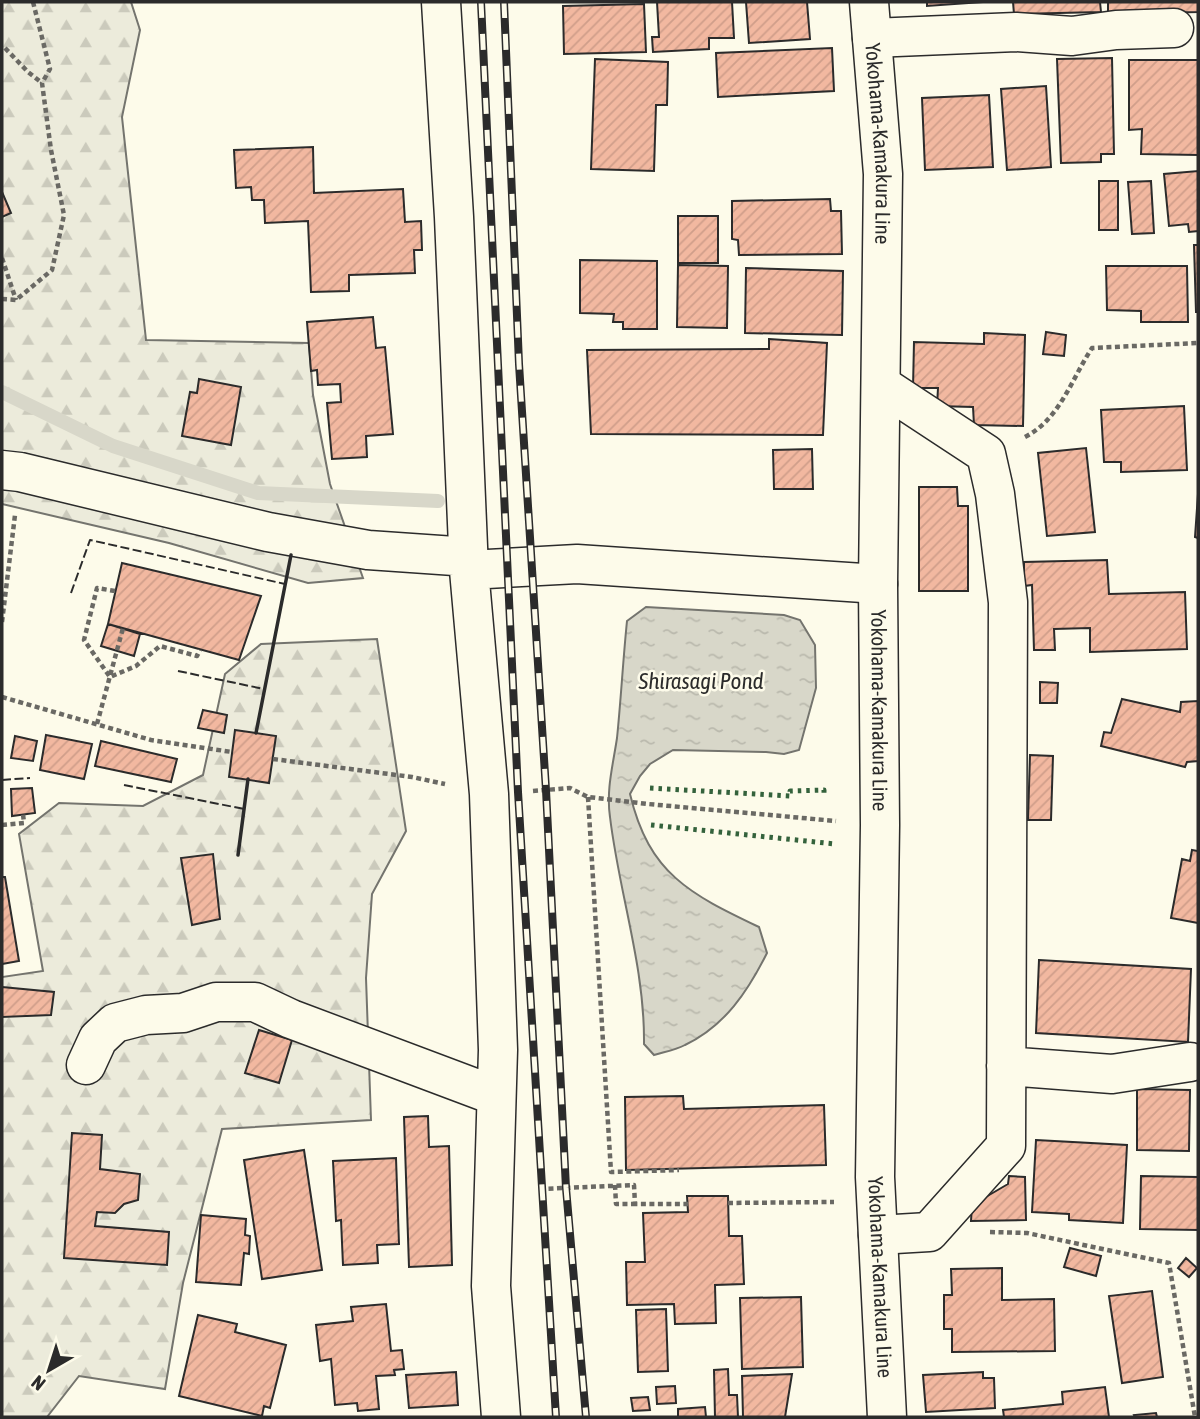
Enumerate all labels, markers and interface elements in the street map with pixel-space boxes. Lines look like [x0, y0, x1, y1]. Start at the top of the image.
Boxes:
street label: Yokohama-Kamakura Line [861, 42, 896, 245]
street label: Yokohama-Kamakura Line [867, 609, 893, 811]
water label: Shirasagi Pond [638, 668, 764, 694]
street label: Yokohama-Kamakura Line [864, 1176, 898, 1379]
north arrow [14, 1335, 84, 1405]
text: N [27, 1371, 50, 1395]

